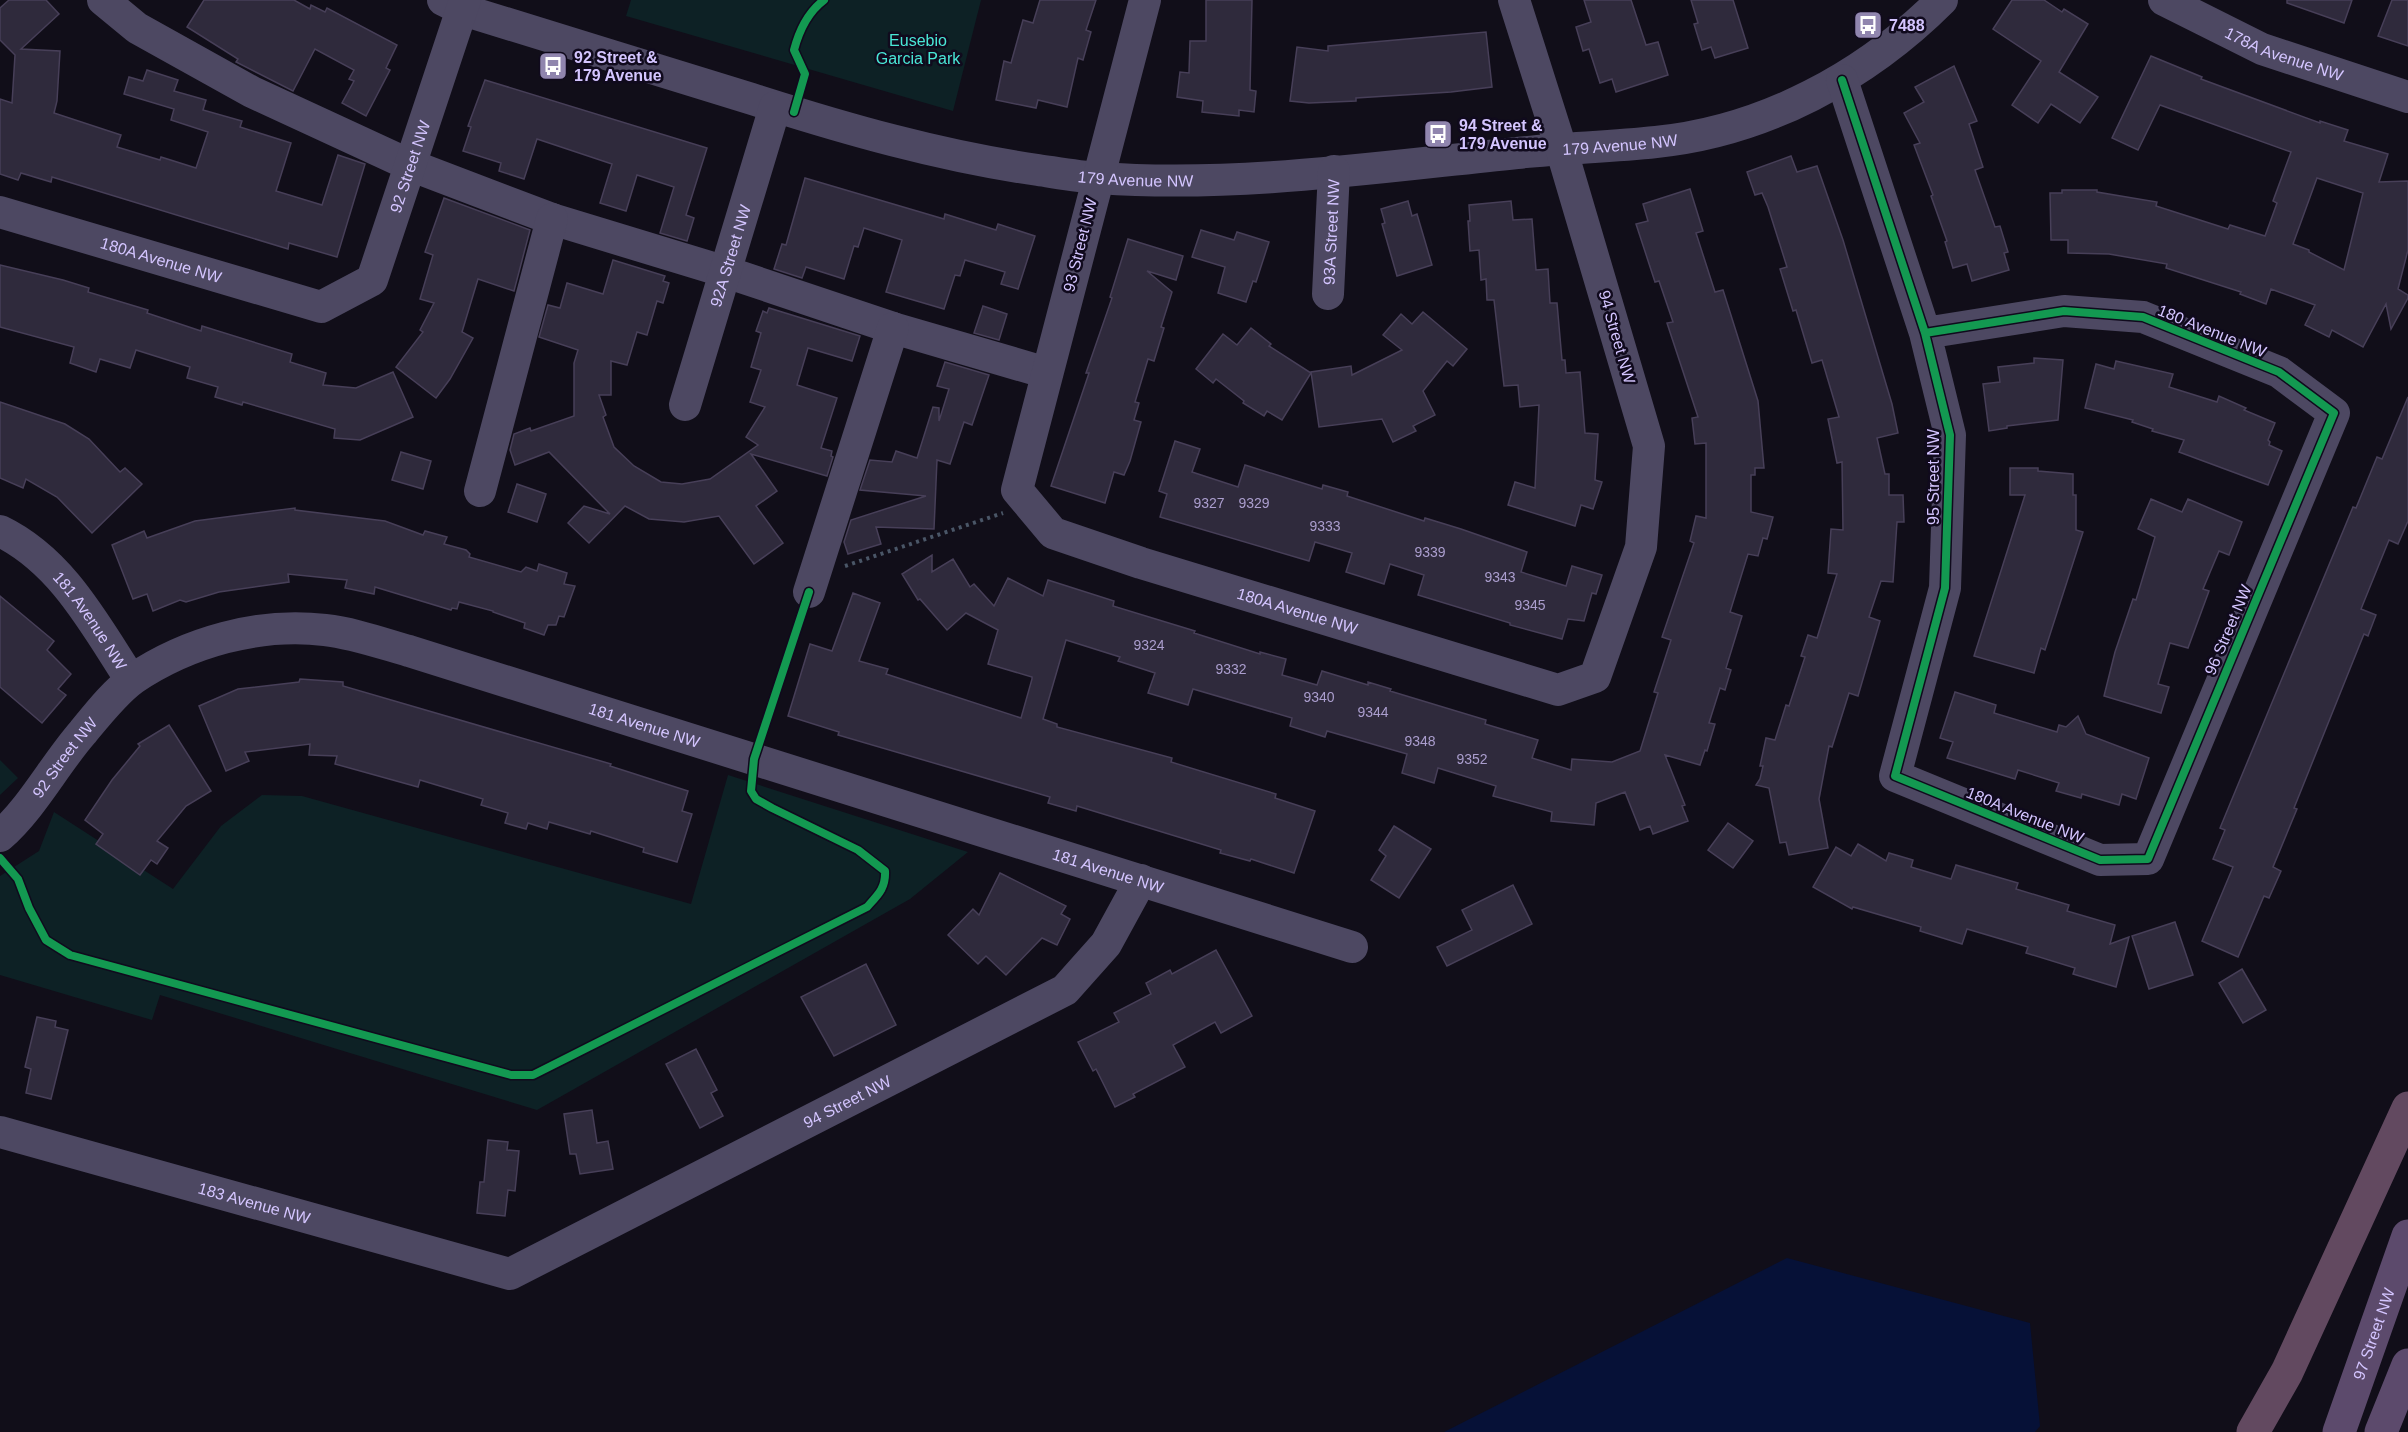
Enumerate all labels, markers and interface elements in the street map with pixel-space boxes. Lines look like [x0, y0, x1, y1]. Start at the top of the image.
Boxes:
bus stop icon: 7488 [1852, 9, 1884, 41]
place label: 7488 [1889, 17, 1925, 34]
street label: 178A Avenue NW [2222, 23, 2346, 84]
park label: Eusebio Garcia Park [876, 32, 961, 67]
place label: 92 Street & 179 Avenue [574, 49, 662, 84]
bus stop icon: 92 Street & 179 Avenue [537, 50, 569, 82]
street label: 92 Street NW [386, 117, 433, 215]
place label: 94 Street & 179 Avenue [1459, 117, 1547, 152]
bus stop icon: 94 Street & 179 Avenue [1422, 118, 1454, 150]
street label: 179 Avenue NW [1562, 131, 1679, 158]
street label: 179 Avenue NW [1077, 168, 1194, 189]
street label: 93A Street NW [1320, 178, 1342, 285]
street label: 93 Street NW [1060, 195, 1100, 294]
street label: 92A Street NW [707, 202, 754, 309]
street label: 180A Avenue NW [99, 234, 224, 286]
street label: 94 Street NW [1596, 289, 1639, 386]
street label: 180 Avenue NW [2155, 302, 2269, 361]
street label: 95 Street NW [1925, 428, 1942, 525]
house number: 9327 [1193, 495, 1225, 511]
house number: 9329 [1238, 495, 1270, 511]
house number: 9333 [1309, 518, 1341, 534]
house number: 9339 [1414, 544, 1446, 560]
street label: 181 Avenue NW [50, 568, 131, 673]
house number: 9343 [1484, 569, 1516, 585]
street label: 96 Street NW [2201, 582, 2255, 678]
street label: 180A Avenue NW [1235, 584, 1361, 637]
house number: 9345 [1514, 597, 1546, 613]
house number: 9324 [1133, 637, 1165, 653]
house number: 9332 [1215, 661, 1247, 677]
house number: 9340 [1303, 689, 1335, 705]
street label: 181 Avenue NW [587, 700, 703, 751]
house number: 9344 [1357, 704, 1389, 720]
street label: 92 Street NW [29, 713, 101, 801]
house number: 9348 [1404, 733, 1436, 749]
house number: 9352 [1456, 751, 1488, 767]
street label: 180A Avenue NW [1964, 784, 2087, 847]
street label: 181 Avenue NW [1051, 845, 1167, 896]
street label: 94 Street NW [800, 1072, 894, 1131]
street label: 183 Avenue NW [196, 1179, 313, 1227]
street label: 97 Street NW [2350, 1285, 2398, 1382]

